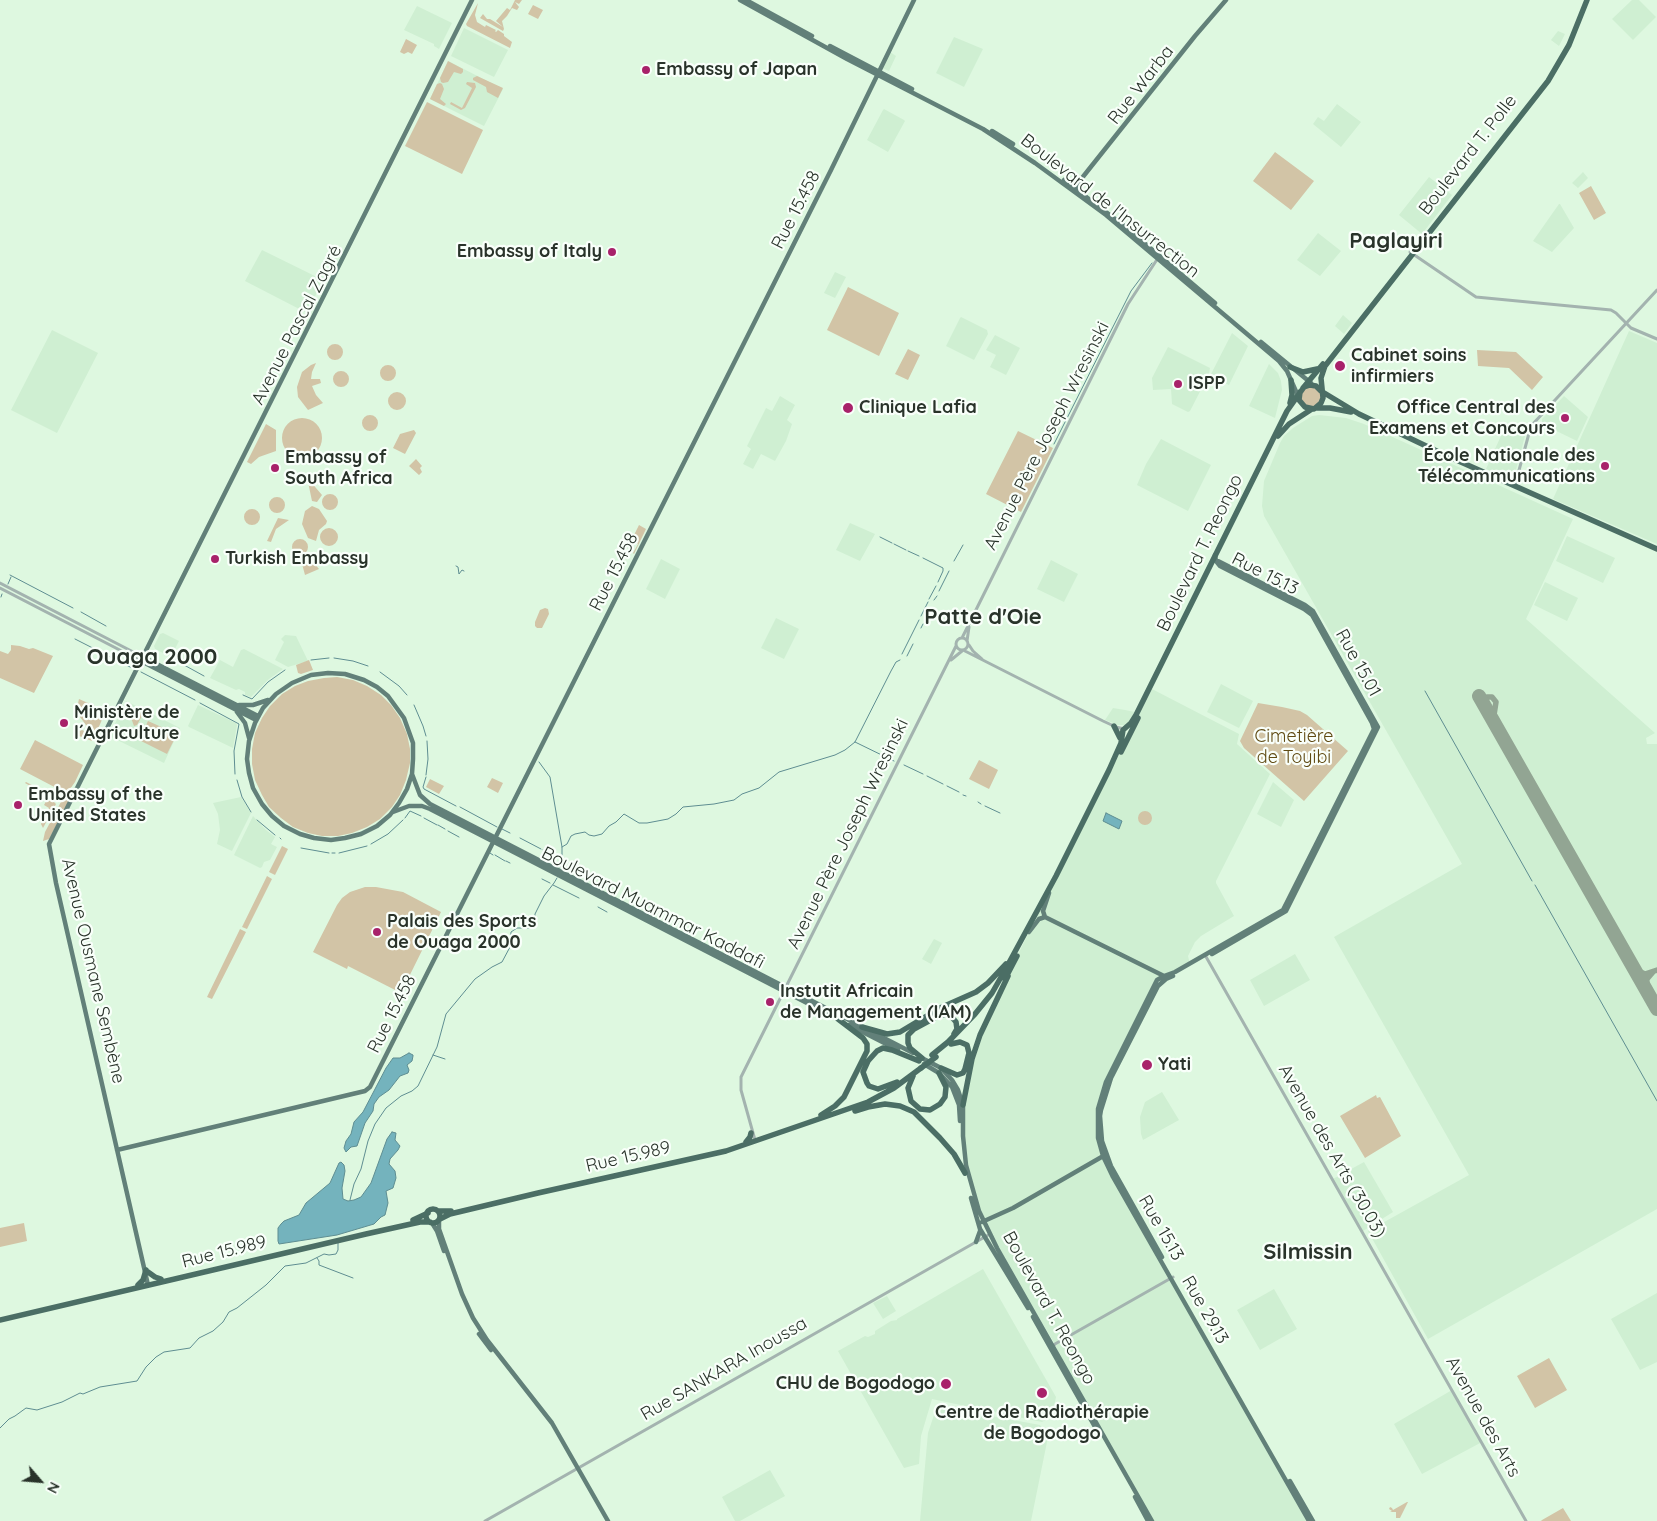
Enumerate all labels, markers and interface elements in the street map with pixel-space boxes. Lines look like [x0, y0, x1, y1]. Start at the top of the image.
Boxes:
street label: Rue Warba [1104, 41, 1178, 129]
place label: Embassy of Japan [656, 59, 817, 81]
marker: Embassy of Japan [640, 64, 652, 76]
street label: Boulevard T. Polle [1414, 91, 1522, 219]
street label: Boulevard de l'Insurrection [1016, 129, 1204, 283]
street label: Rue 15.458 [767, 167, 825, 253]
district label: Paglayiri [1349, 228, 1443, 254]
place label: Embassy of Italy [457, 241, 602, 263]
street label: Avenue Pascal Zagré [247, 242, 347, 408]
marker: Embassy of Italy [606, 246, 618, 258]
street label: Avenue Père Joseph Wresinski [980, 318, 1114, 554]
place label: Cabinet soins infirmiers [1351, 345, 1466, 388]
marker: Cabinet soins infirmiers [1333, 359, 1347, 373]
place label: ISPP [1188, 373, 1225, 395]
marker: ISPP [1172, 378, 1184, 390]
place label: Clinique Lafia [859, 397, 977, 419]
place label: Office Central des Examens et Concours [1369, 397, 1555, 439]
marker: Clinique Lafia [841, 401, 855, 415]
marker: Office Central des Examens et Concours [1559, 412, 1571, 424]
place label: École Nationale des Télécommunications [1418, 445, 1595, 488]
place label: Embassy of South Africa [285, 447, 393, 489]
marker: École Nationale des Télécommunications [1599, 460, 1611, 472]
marker: Embassy of South Africa [269, 462, 281, 474]
street label: Boulevard T. Reongo [1153, 471, 1247, 635]
street label: Rue 15.458 [585, 529, 643, 615]
place label: Turkish Embassy [225, 548, 369, 570]
street label: Rue 15.13 [1228, 548, 1302, 600]
marker: Turkish Embassy [209, 553, 221, 565]
district label: Patte d'Oie [924, 604, 1042, 630]
street label: Rue 15.01 [1331, 625, 1385, 701]
district label: Ouaga 2000 [87, 644, 217, 670]
place label: Ministère de l´Agriculture [74, 702, 180, 744]
street label: Avenue Père Joseph Wresinski [783, 715, 913, 953]
marker: Ministère de l´Agriculture [58, 717, 70, 729]
park label: Cimetière de Toyibi [1254, 726, 1334, 769]
place label: Embassy of the United States [28, 784, 163, 826]
marker: Embassy of the United States [12, 799, 24, 811]
street label: Boulevard Muammar Kaddafi [538, 842, 768, 974]
street label: Avenue Ousmane Sembène [57, 856, 129, 1086]
place label: Palais des Sports de Ouaga 2000 [387, 911, 536, 954]
marker: Palais des Sports de Ouaga 2000 [371, 926, 383, 938]
street label: Rue 15.458 [363, 971, 421, 1057]
place label: Instutit Africain de Management (IAM) [780, 981, 971, 1024]
marker: Instutit Africain de Management (IAM) [764, 996, 776, 1008]
place label: Yati [1158, 1054, 1191, 1076]
marker: Yati [1140, 1058, 1154, 1072]
street label: Avenue des Arts (30.03) [1274, 1061, 1390, 1241]
street label: Rue 15.989 [584, 1137, 672, 1177]
street label: Rue 15.13 [1134, 1192, 1188, 1264]
street label: Boulevard T. Reongo [998, 1228, 1100, 1388]
street label: Rue 15.989 [180, 1231, 268, 1273]
district label: Silmissin [1263, 1239, 1353, 1265]
street label: Rue 29.13 [1177, 1272, 1233, 1348]
street label: Rue SANKARA Inoussa [637, 1313, 811, 1425]
street label: Avenue des Arts [1441, 1353, 1525, 1481]
place label: CHU de Bogodogo [776, 1373, 935, 1395]
marker: CHU de Bogodogo [939, 1377, 953, 1391]
marker: Centre de Radiothérapie de Bogodogo [1035, 1386, 1049, 1400]
place label: Centre de Radiothérapie de Bogodogo [935, 1402, 1149, 1445]
north arrow [15, 1456, 65, 1506]
text: N [43, 1479, 64, 1496]

